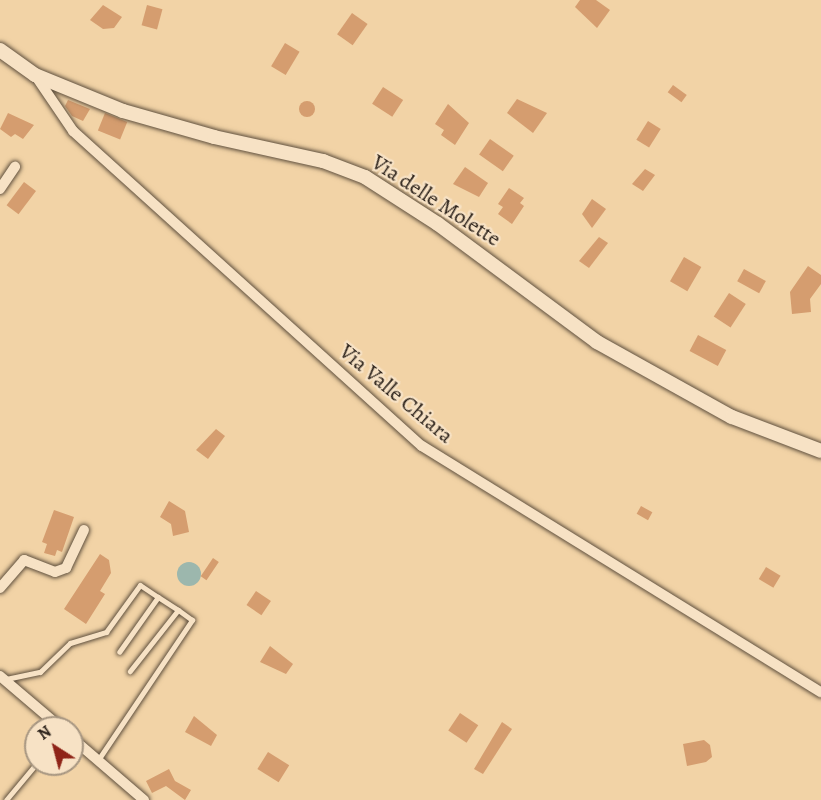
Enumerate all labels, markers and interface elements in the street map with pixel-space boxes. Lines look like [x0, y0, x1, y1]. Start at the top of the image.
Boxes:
street label: Via delle Molette [366, 149, 506, 253]
street label: Via Valle Chiara [334, 339, 458, 449]
north arrow [24, 716, 84, 776]
text: N [33, 721, 56, 745]

